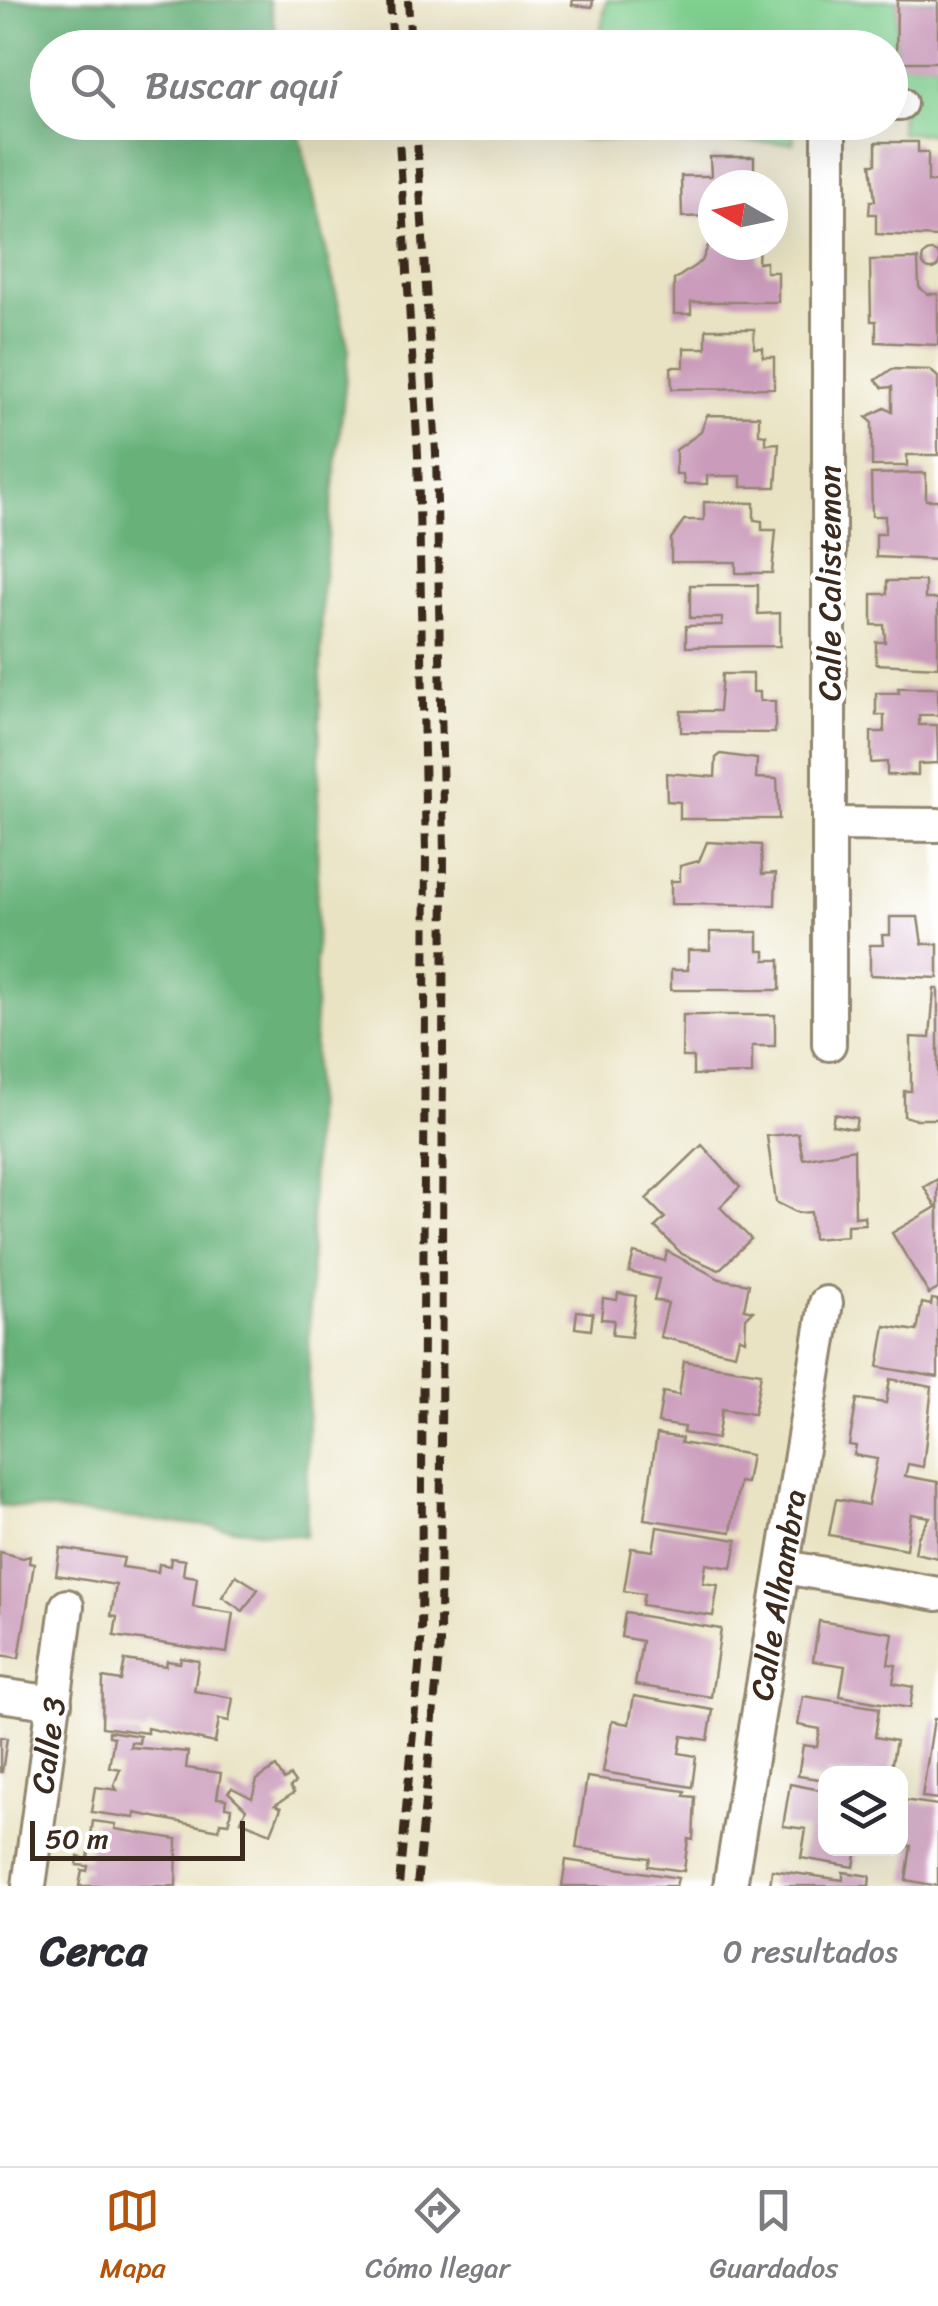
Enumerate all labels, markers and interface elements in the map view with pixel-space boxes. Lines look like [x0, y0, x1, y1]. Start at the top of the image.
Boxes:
search box [30, 30, 908, 140]
text: Buscar aquí [145, 52, 339, 119]
icon: search [65, 58, 120, 113]
north arrow [698, 170, 788, 260]
street label: Calle Calistemon [801, 465, 858, 701]
street label: Calle Alhambra [733, 1485, 823, 1705]
street label: Calle 3 [13, 1694, 83, 1797]
map controls [818, 1766, 908, 1856]
button: layers [818, 1766, 908, 1856]
text: 50 m [45, 1814, 109, 1863]
scale bar [30, 1816, 245, 1860]
text: Cerca [40, 1914, 147, 1988]
text: 0 resultados [723, 1923, 898, 1980]
tab: Mapa [100, 2183, 166, 2292]
tab: Cómo llegar [365, 2183, 510, 2292]
tab: Guardados [710, 2183, 838, 2292]

